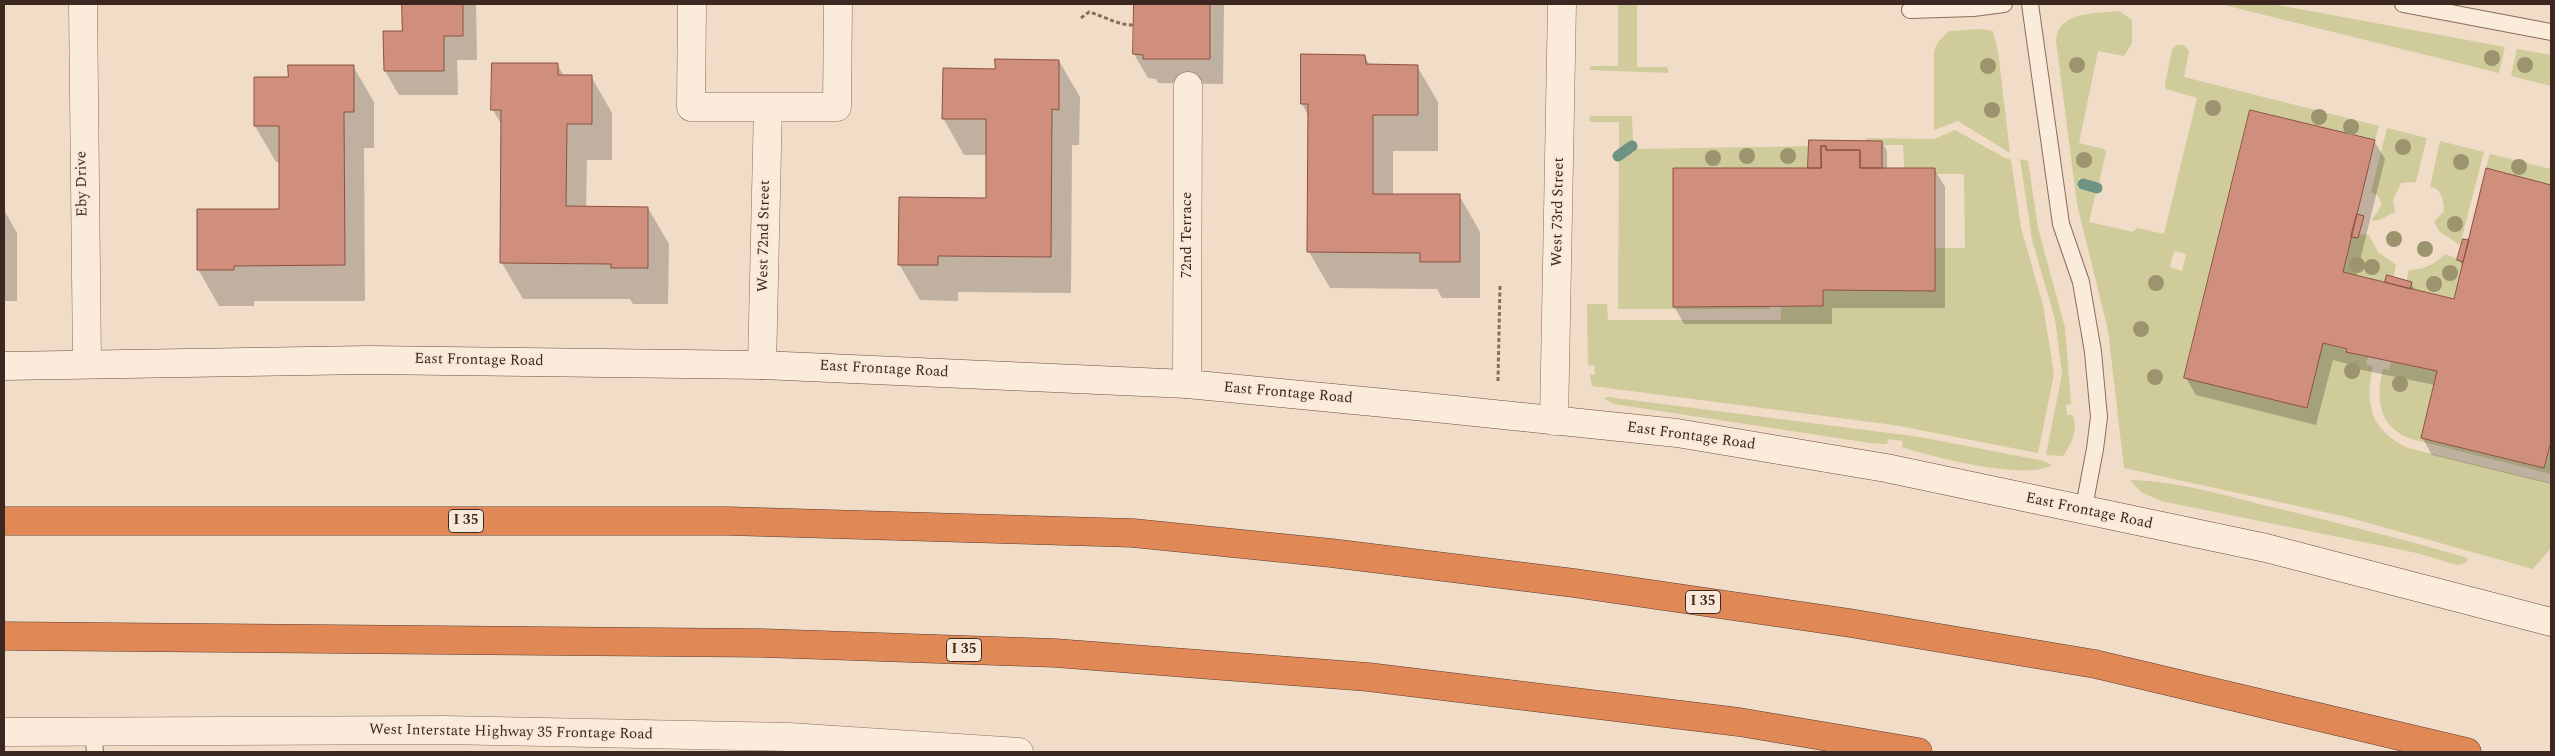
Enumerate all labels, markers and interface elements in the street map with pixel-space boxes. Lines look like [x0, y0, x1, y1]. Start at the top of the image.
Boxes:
street label: Eby Drive [73, 151, 93, 217]
street label: West 73rd Street [1549, 157, 1569, 267]
street label: West 72nd Street [755, 180, 775, 292]
street label: 72nd Terrace [1179, 192, 1197, 278]
street label: East Frontage Road [414, 351, 544, 371]
street label: East Frontage Road [819, 358, 949, 382]
street label: East Frontage Road [1223, 379, 1353, 409]
street label: East Frontage Road [1626, 419, 1756, 455]
street label: East Frontage Road [2024, 490, 2154, 534]
road number: I 35 [448, 510, 484, 532]
road number: I 35 [1686, 590, 1720, 614]
road number: I 35 [946, 638, 982, 662]
street label: West Interstate Highway 35 Frontage Road [369, 722, 653, 744]

